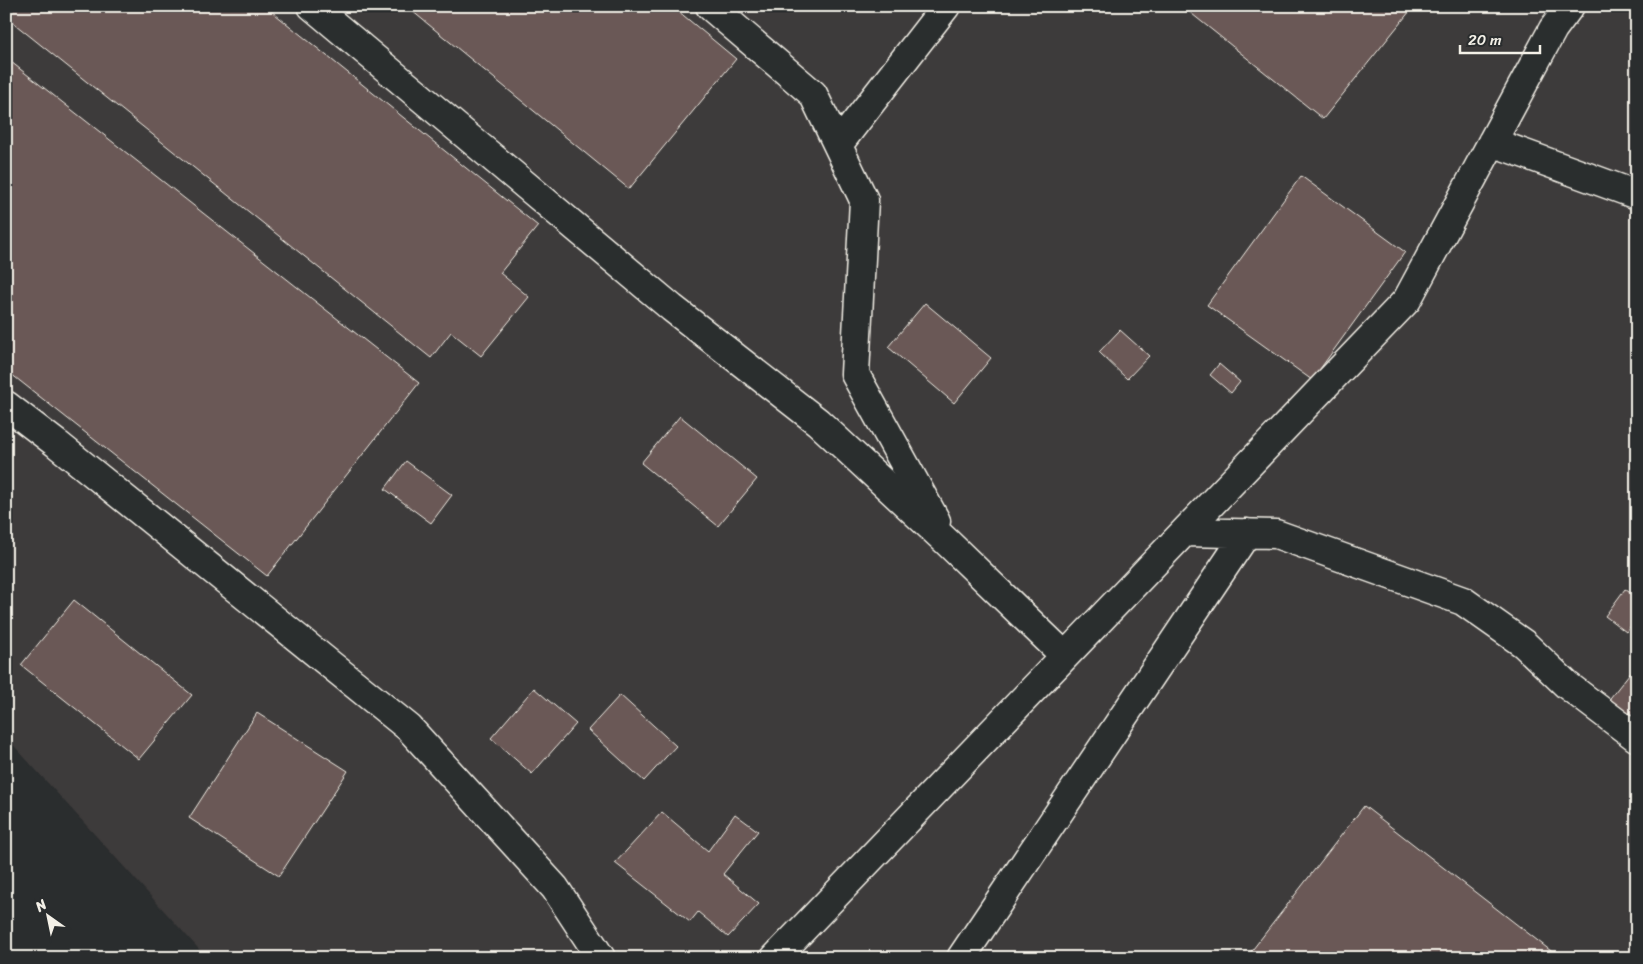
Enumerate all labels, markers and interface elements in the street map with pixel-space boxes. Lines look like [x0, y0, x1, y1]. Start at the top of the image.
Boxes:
scale bar [1460, 22, 1540, 54]
text: 20 m [1468, 27, 1502, 53]
north arrow [22, 892, 72, 942]
text: N [29, 892, 52, 919]

